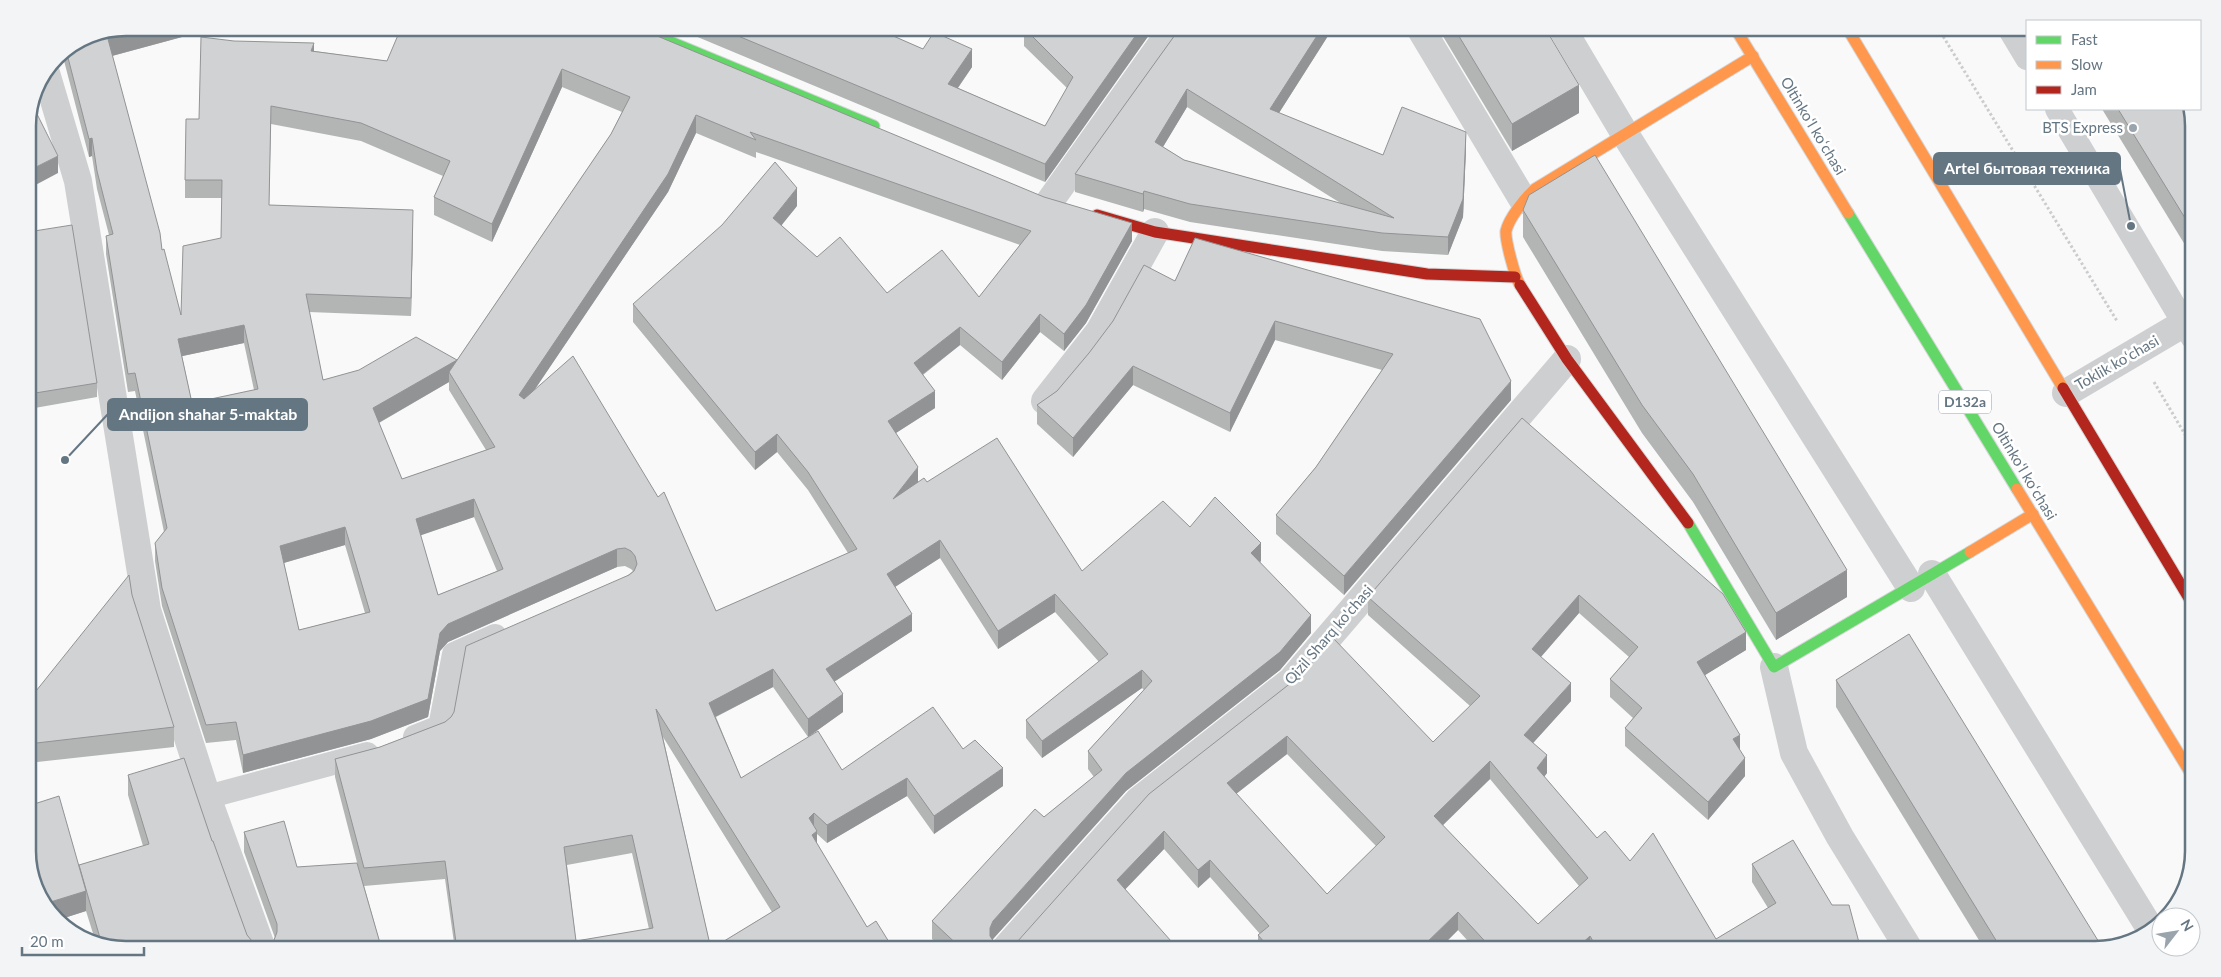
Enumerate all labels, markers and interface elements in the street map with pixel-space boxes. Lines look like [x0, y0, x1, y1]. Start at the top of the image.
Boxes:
legend [2026, 20, 2201, 110]
text: Fast [2071, 30, 2098, 48]
text: Slow [2071, 55, 2103, 73]
street label: Oltinkoʻl koʻchasi [1777, 73, 1850, 178]
text: Jam [2071, 80, 2097, 98]
place label: BTS Express [2042, 118, 2123, 136]
marker: BTS Express [2127, 122, 2139, 134]
callout: Artel бытовая техника [1934, 153, 2120, 184]
text: Artel бытовая техника [1943, 158, 2110, 177]
street label: Toklik koʻchasi [2071, 331, 2162, 393]
road number: D132a [1939, 391, 1991, 414]
callout: Andijon shahar 5-maktab [108, 399, 307, 430]
text: Andijon shahar 5-maktab [118, 404, 297, 423]
street label: Oltinkoʻl koʻchasi [1988, 418, 2061, 523]
street label: Qizil Sharq ko'chasi [1280, 581, 1376, 688]
north arrow [2151, 907, 2201, 957]
text: N [2178, 916, 2198, 934]
scale bar [22, 924, 145, 956]
text: 20 m [30, 932, 64, 950]

